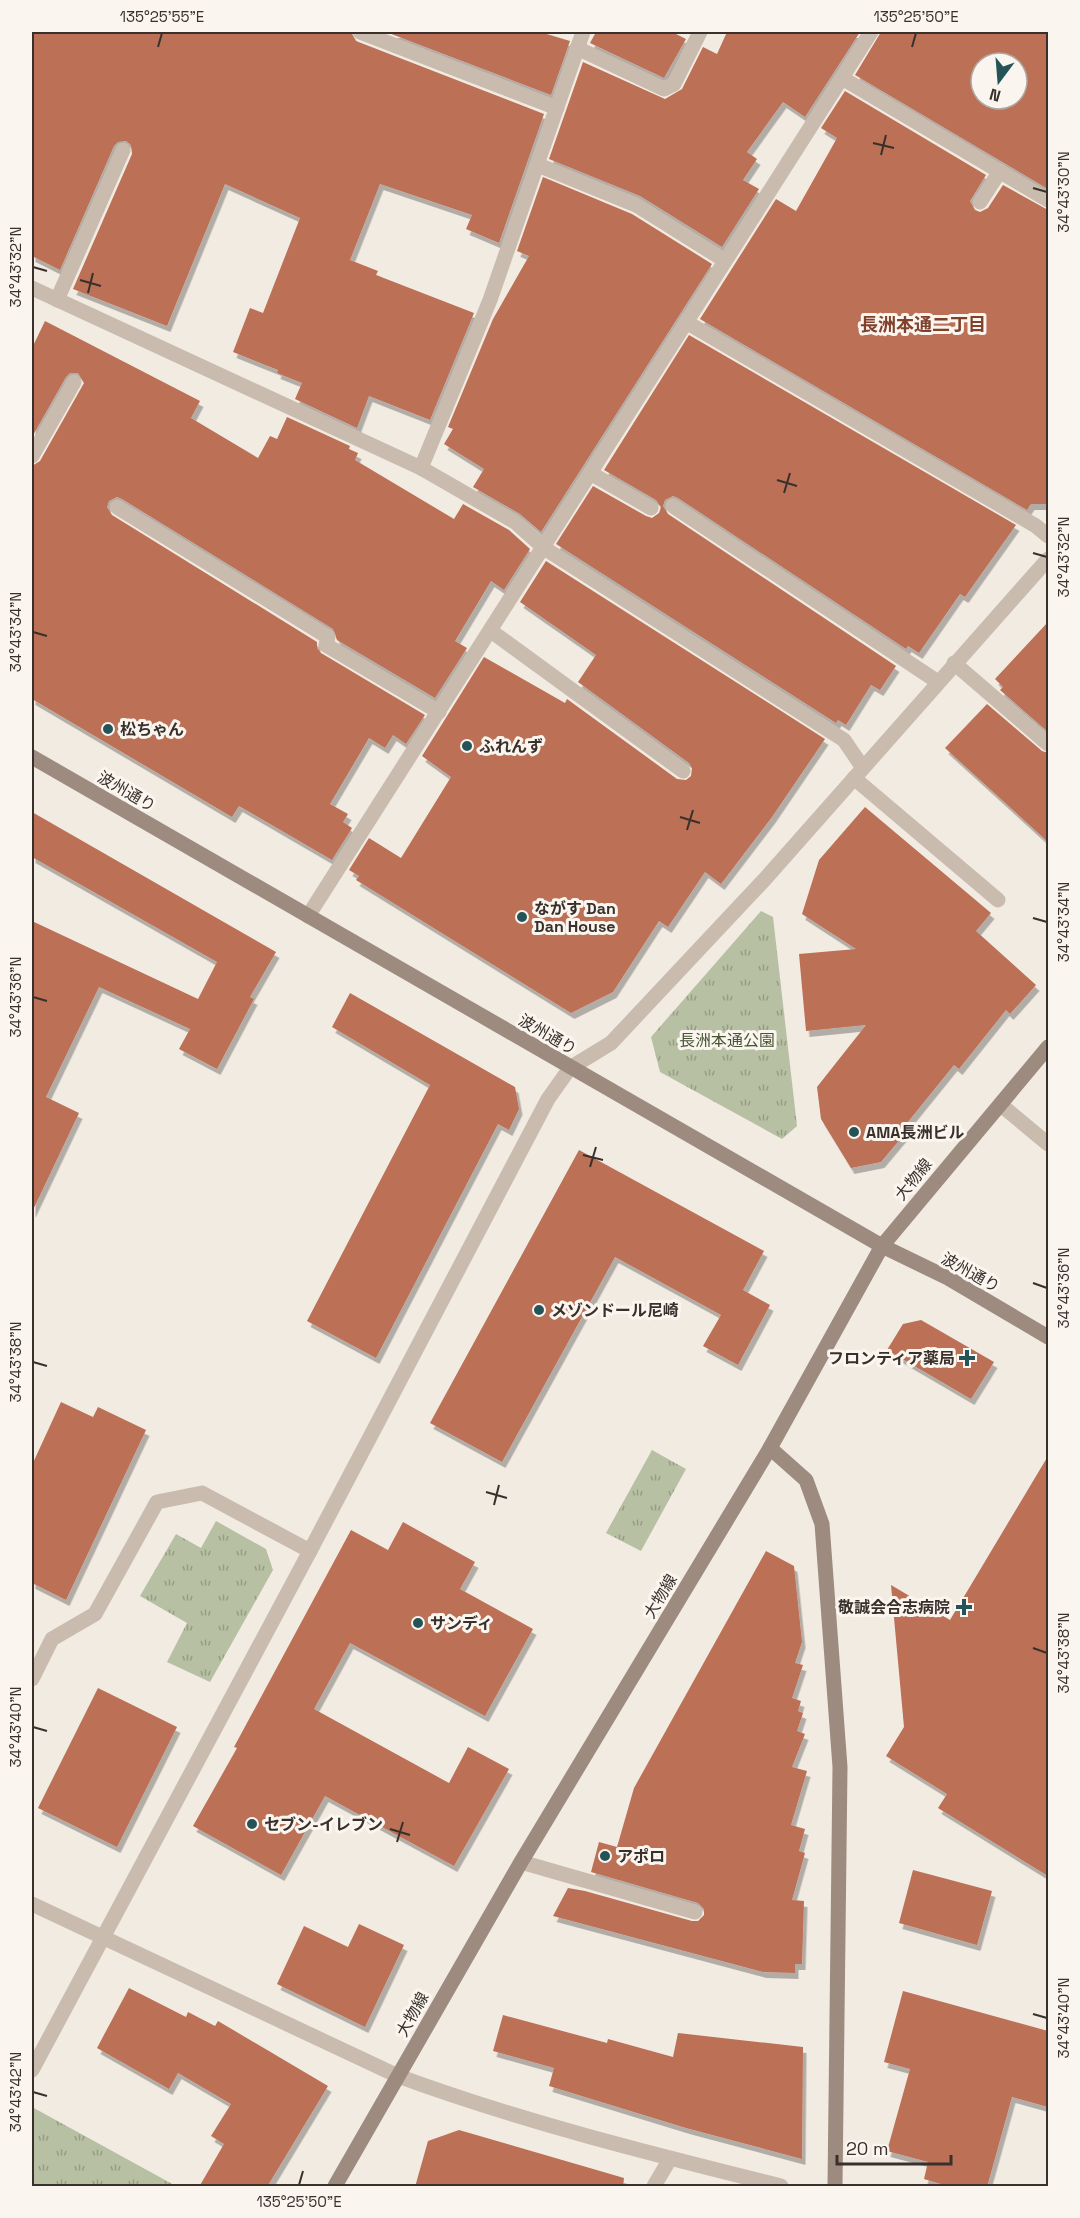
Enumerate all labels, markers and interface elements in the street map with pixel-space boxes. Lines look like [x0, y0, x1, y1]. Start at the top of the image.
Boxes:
text: 135°25'55"E [120, 7, 204, 26]
text: 135°25'50"E [873, 7, 959, 26]
north arrow [969, 51, 1029, 111]
text: N [987, 83, 1003, 107]
text: 34°43'30"N [1054, 151, 1073, 233]
text: 34°43'32"N [6, 227, 25, 307]
district label: 長洲本通二丁目 [860, 313, 986, 336]
text: 34°43'32"N [1054, 517, 1073, 597]
text: 34°43'34"N [6, 592, 25, 672]
place label: 松ちゃん [120, 719, 184, 740]
marker: 松ちゃん [101, 722, 115, 736]
place label: ふれんず [479, 736, 543, 757]
marker: ふれんず [460, 739, 474, 753]
street label: 波州通り [94, 766, 160, 817]
text: 34°43'34"N [1054, 882, 1073, 962]
place label: ながす Dan Dan House [534, 898, 616, 937]
marker: ながす Dan Dan House [515, 910, 529, 924]
text: 34°43'36"N [6, 957, 25, 1037]
street label: 波州通り [515, 1009, 581, 1060]
park label: 長洲本通公園 [679, 1030, 775, 1051]
place label: AMA長洲ビル [866, 1122, 964, 1143]
marker: AMA長洲ビル [847, 1125, 861, 1139]
street label: 大物線 [890, 1154, 937, 1205]
street label: 波州通り [938, 1248, 1004, 1297]
text: 34°43'36"N [1054, 1248, 1073, 1328]
place label: メゾンドール尼崎 [551, 1300, 679, 1321]
marker: メゾンドール尼崎 [532, 1303, 546, 1317]
text: 34°43'38"N [6, 1321, 25, 1403]
place label: フロンティア薬局 [828, 1348, 955, 1369]
marker: フロンティア薬局 [960, 1351, 974, 1365]
street label: 大物線 [639, 1570, 682, 1622]
place label: 敬誠会合志病院 [838, 1597, 950, 1618]
marker: 敬誠会合志病院 [955, 1598, 973, 1616]
text: 34°43'38"N [1054, 1612, 1073, 1694]
place label: サンディ [430, 1613, 493, 1634]
marker: サンディ [411, 1616, 425, 1630]
text: 34°43'40"N [6, 1686, 25, 1768]
place label: セブン-イレブン [264, 1814, 383, 1835]
marker: セブン-イレブン [245, 1817, 259, 1831]
place label: アポロ [617, 1846, 665, 1867]
marker: アポロ [598, 1849, 612, 1863]
text: 34°43'40"N [1054, 1977, 1073, 2059]
street label: 大物線 [392, 1988, 433, 2040]
text: 34°43'42"N [6, 2052, 25, 2132]
scale bar [837, 2128, 951, 2166]
text: 20 m [846, 2137, 889, 2160]
text: 135°25'50"E [256, 2192, 342, 2211]

